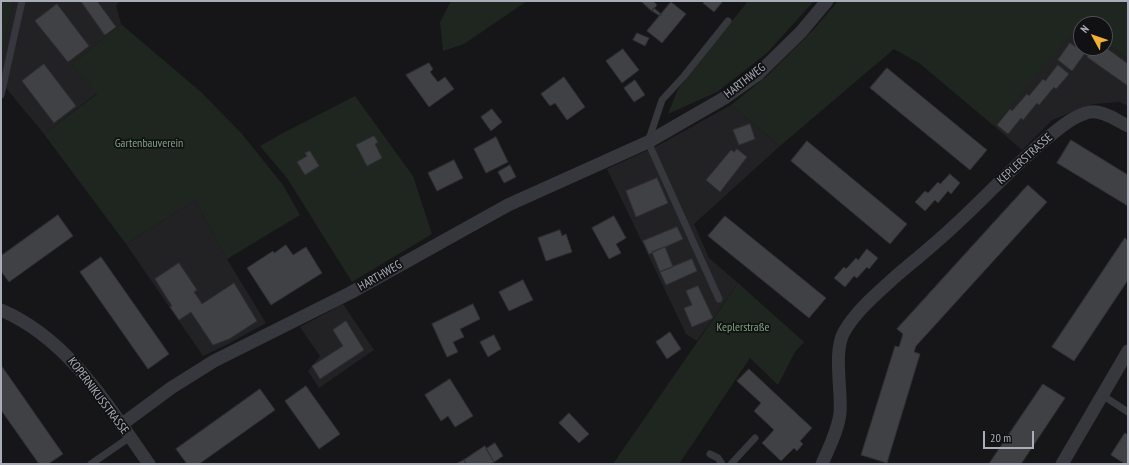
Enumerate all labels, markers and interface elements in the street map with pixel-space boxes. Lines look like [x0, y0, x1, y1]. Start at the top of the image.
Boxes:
north arrow [1073, 16, 1113, 56]
text: N [1077, 22, 1092, 36]
street label: HARTHWEG [722, 60, 768, 102]
street label: KEPLERSTRASSE [994, 130, 1056, 188]
park label: Gartenbauverein [115, 137, 183, 151]
street label: HARTHWEG [356, 258, 404, 294]
park label: Keplerstraße [717, 321, 769, 335]
street label: KOPERNIKUSSTRASSE [65, 355, 131, 437]
scale bar [985, 423, 1036, 449]
text: 20 m [990, 430, 1011, 445]

